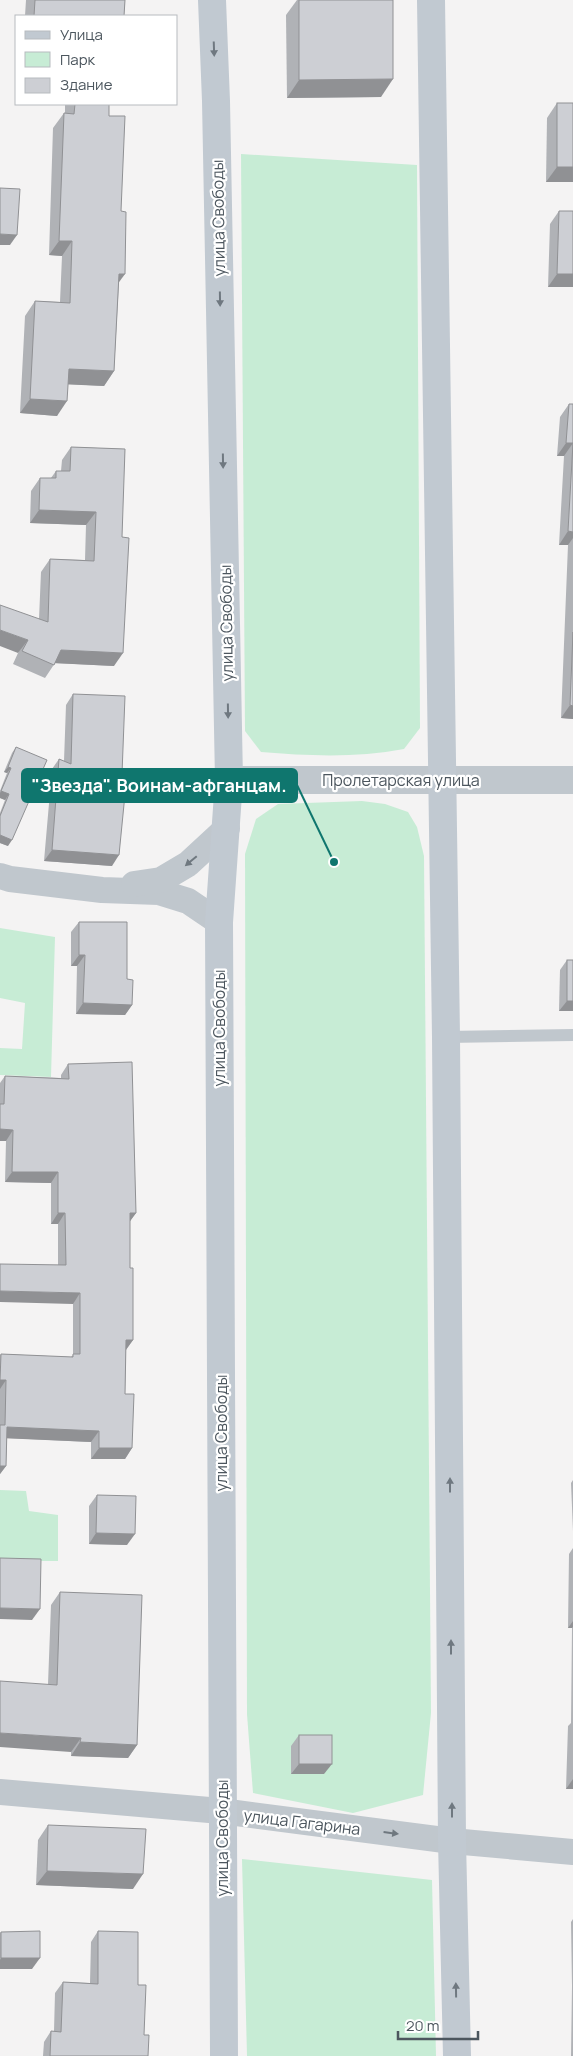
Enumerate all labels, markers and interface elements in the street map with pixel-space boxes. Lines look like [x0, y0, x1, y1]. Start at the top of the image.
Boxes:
legend [15, 15, 178, 105]
text: Улица [60, 24, 103, 45]
one-way arrow [210, 41, 218, 57]
text: Парк [60, 49, 96, 70]
text: Здание [60, 74, 113, 95]
street label: улица Свободы [206, 159, 230, 277]
one-way arrow [216, 291, 224, 307]
one-way arrow [219, 453, 227, 469]
street label: улица Свободы [214, 564, 238, 682]
one-way arrow [224, 703, 232, 719]
callout: "Звезда". Воинам-афганцам. [22, 769, 297, 802]
street label: Пролетарская улица [322, 769, 480, 791]
text: "Звезда". Воинам-афганцам. [31, 773, 287, 797]
one-way arrow [185, 855, 197, 866]
street label: улица Свободы [208, 970, 230, 1086]
street label: улица Свободы [210, 1375, 232, 1491]
one-way arrow [446, 1477, 454, 1493]
one-way arrow [447, 1639, 455, 1655]
street label: улица Свободы [211, 1780, 233, 1896]
one-way arrow [448, 1802, 456, 1818]
street label: улица Гагарина [242, 1804, 362, 1840]
one-way arrow [384, 1829, 400, 1837]
one-way arrow [452, 1982, 460, 1998]
scale bar [398, 2008, 478, 2040]
text: 20 m [406, 2015, 439, 2036]

